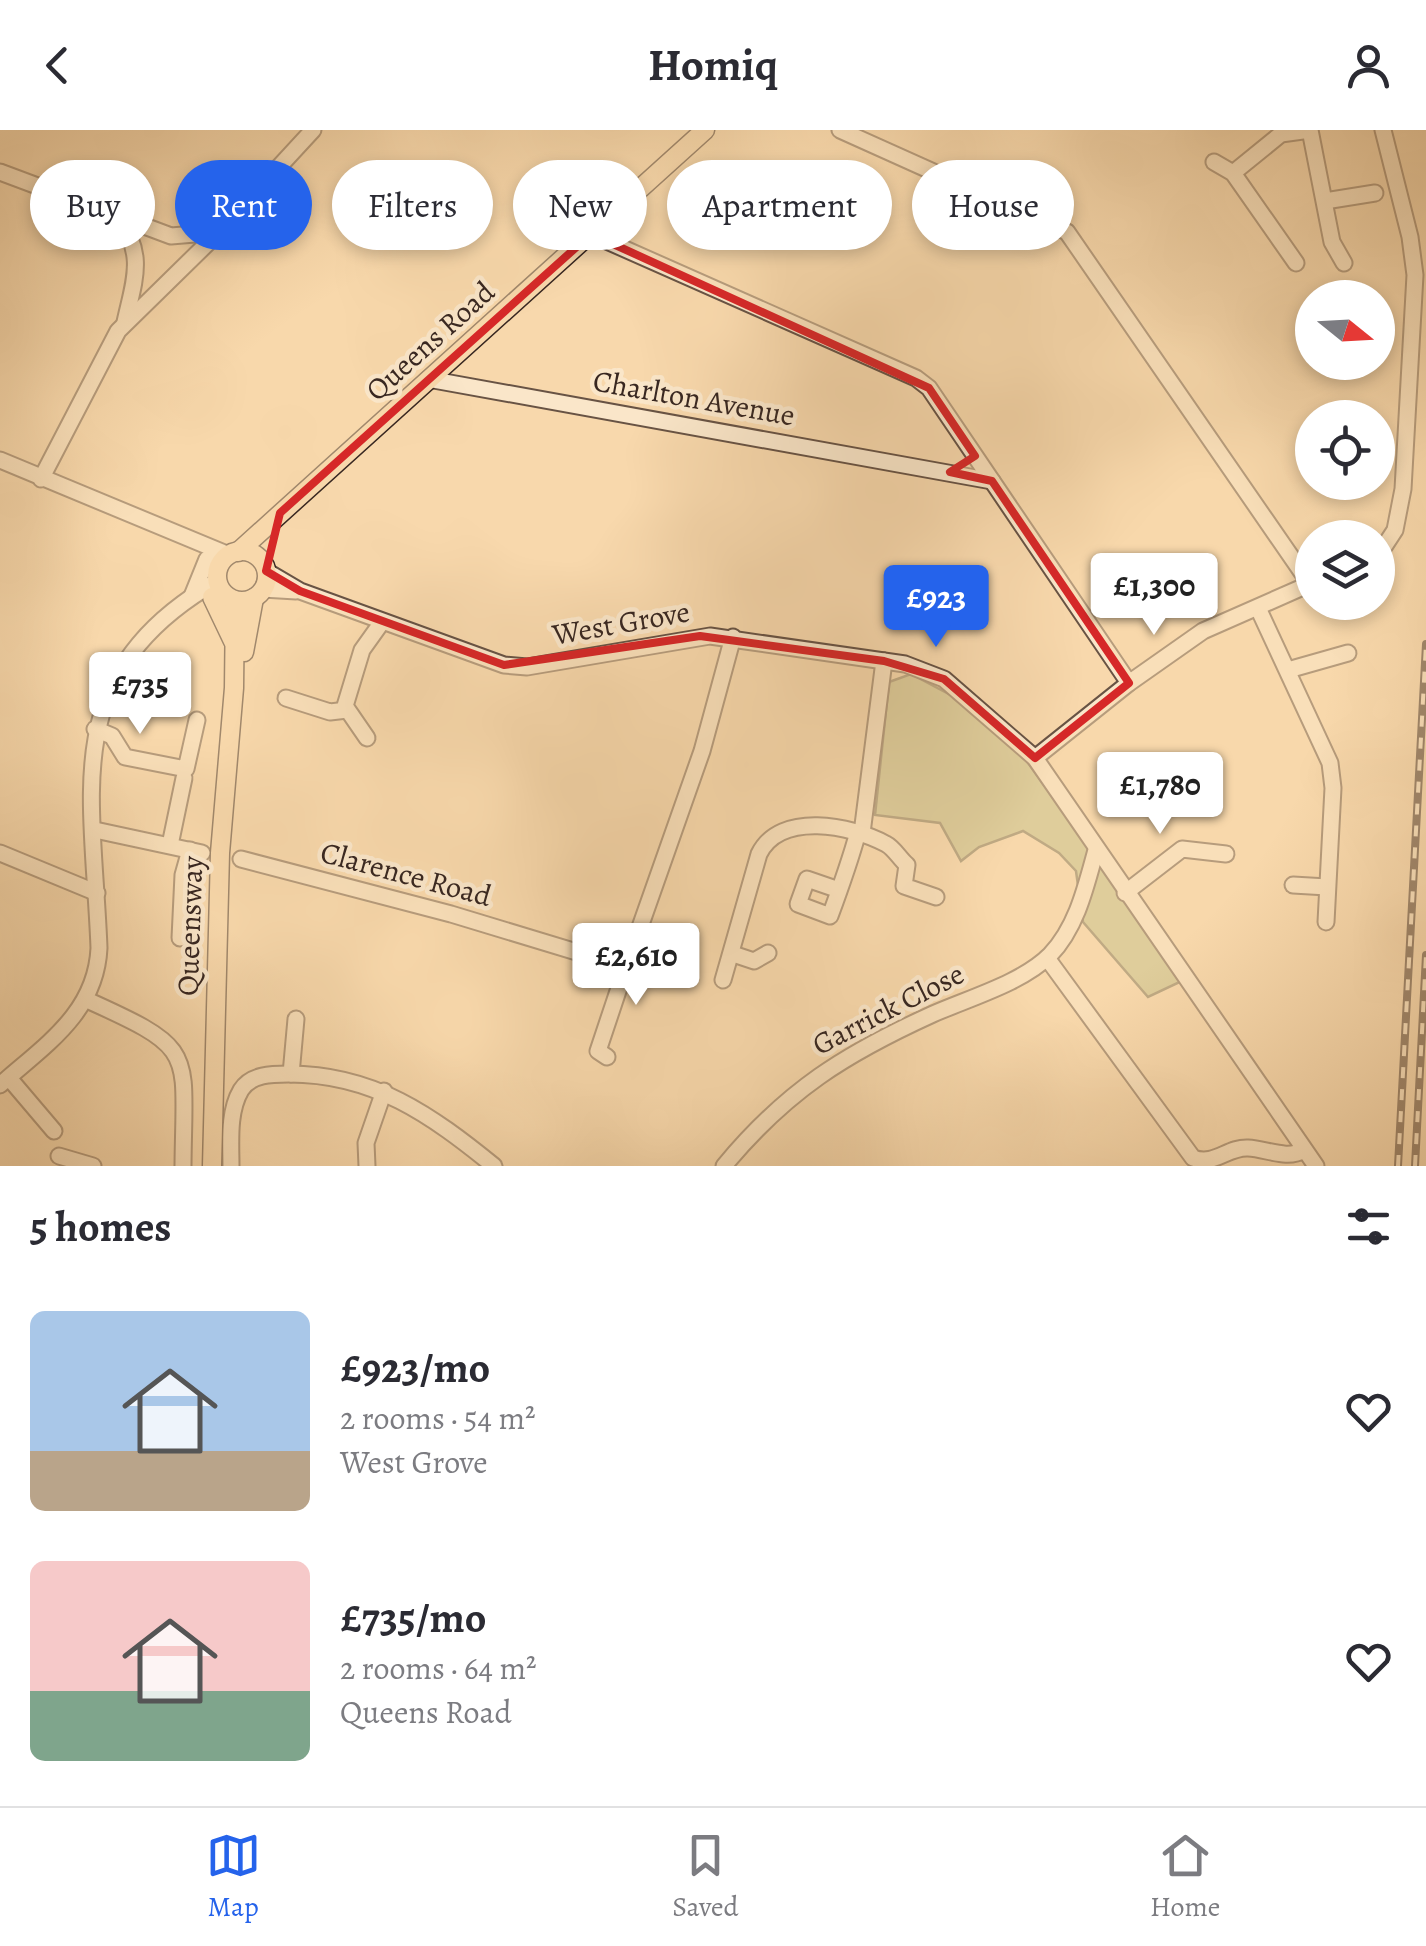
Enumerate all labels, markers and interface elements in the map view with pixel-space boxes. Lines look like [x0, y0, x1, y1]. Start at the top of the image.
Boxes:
text: Homiq [648, 34, 778, 96]
icon: back [30, 38, 85, 93]
icon: person [1341, 38, 1396, 93]
chip: Buy [30, 160, 155, 250]
chip: Rent [175, 160, 312, 250]
chip: Filters [332, 160, 493, 250]
chip: New [513, 160, 647, 250]
chip: Apartment [667, 160, 892, 250]
chip: House [912, 160, 1074, 250]
street label: Queens Road [357, 272, 504, 410]
north arrow [1295, 280, 1395, 380]
map controls [1295, 280, 1395, 620]
street label: Charlton Avenue [590, 361, 798, 435]
button: locate [1295, 400, 1395, 500]
button: layers [1295, 520, 1395, 620]
pin: £1,300 [1073, 553, 1235, 638]
text: £1,300 [1113, 563, 1195, 607]
pin: £923 [877, 565, 995, 650]
text: £923 [906, 575, 966, 619]
street label: West Grove [548, 591, 693, 655]
pin: £735 [81, 652, 199, 737]
text: £735 [111, 662, 169, 706]
pin: £1,780 [1079, 752, 1241, 837]
text: £1,780 [1119, 762, 1201, 806]
street label: Clarence Road [316, 832, 497, 916]
street label: Queensway [168, 855, 212, 997]
pin: £2,610 [555, 923, 717, 1008]
text: £2,610 [594, 933, 678, 977]
street label: Garrick Close [805, 954, 971, 1064]
text: 5 homes [30, 1198, 171, 1255]
icon: filters [1341, 1199, 1396, 1254]
text: £923/mo [340, 1339, 490, 1396]
icon: home [110, 1351, 230, 1471]
icon: heart [1341, 1384, 1396, 1439]
text: 2 rooms · 54 m² [340, 1396, 536, 1440]
text: West Grove [340, 1440, 488, 1484]
text: £735/mo [340, 1589, 486, 1646]
icon: home [110, 1601, 230, 1721]
icon: heart [1341, 1634, 1396, 1689]
text: 2 rooms · 64 m² [340, 1646, 537, 1690]
text: Queens Road [340, 1690, 512, 1734]
tab: Map [206, 1828, 261, 1926]
tab: Saved [672, 1828, 739, 1926]
tab: Home [1150, 1828, 1220, 1926]

